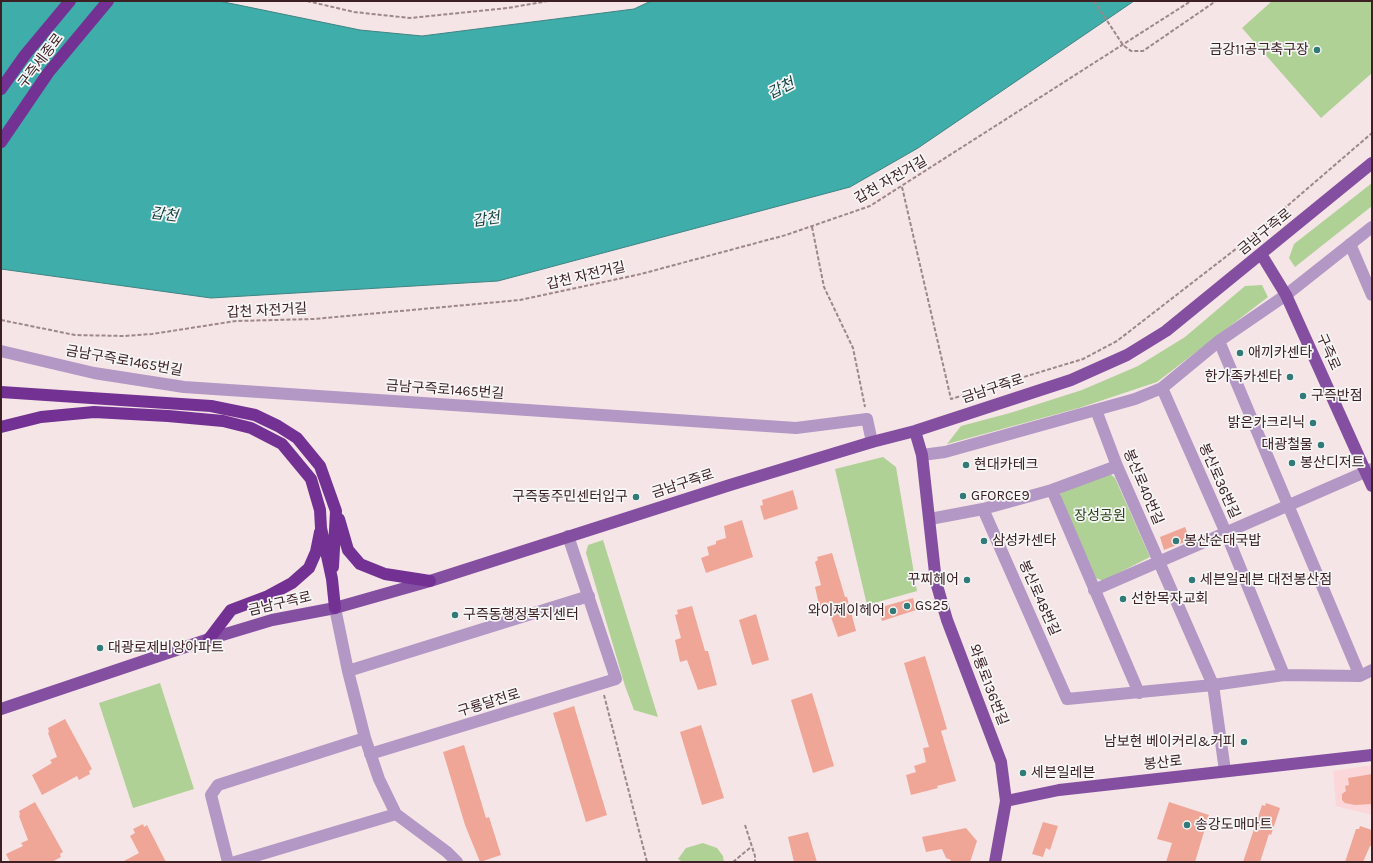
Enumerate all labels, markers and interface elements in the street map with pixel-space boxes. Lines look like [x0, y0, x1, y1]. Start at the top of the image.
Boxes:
street label: 구즉세종로 [15, 30, 67, 92]
place label: 금강11공구축구장 [1210, 42, 1309, 58]
marker: 금강11공구축구장 [1312, 45, 1322, 55]
water label: 갑천 [765, 75, 797, 103]
street label: 갑천 자전거길 [852, 153, 930, 207]
water label: 갑천 [149, 204, 179, 226]
street label: 금남구즉로 [1235, 205, 1295, 259]
water label: 갑천 [471, 209, 501, 231]
street label: 갑천 자전거길 [545, 259, 627, 293]
street label: 갑천 자전거길 [226, 301, 308, 321]
street label: 구즉로 [1312, 331, 1344, 373]
street label: 금남구즉로1465번길 [64, 342, 184, 380]
place label: 애끼카센타 [1248, 345, 1312, 361]
marker: 애끼카센타 [1235, 348, 1245, 358]
place label: 한가족카센타 [1205, 369, 1282, 385]
street label: 금남구즉로 [960, 371, 1026, 407]
marker: 한가족카센타 [1285, 372, 1295, 382]
street label: 금남구즉로1465번길 [385, 377, 505, 403]
place label: 구즉반점 [1311, 388, 1363, 404]
marker: 구즉반점 [1298, 391, 1308, 401]
place label: 밝은카크리닉 [1228, 415, 1305, 431]
marker: 밝은카크리닉 [1308, 418, 1318, 428]
place label: 대광철물 [1261, 437, 1313, 453]
marker: 대광철물 [1316, 440, 1326, 450]
street label: 봉산로36번길 [1195, 441, 1243, 521]
street label: 봉산로40번길 [1120, 447, 1166, 527]
place label: 봉산디저트 [1300, 455, 1364, 471]
place label: 현대카테크 [974, 457, 1038, 473]
marker: 봉산디저트 [1287, 458, 1297, 468]
marker: 현대카테크 [961, 460, 971, 470]
street label: 금남구즉로 [650, 466, 716, 502]
place label: GFORCE9 [971, 488, 1030, 504]
place label: 구즉동주민센터입구 [512, 489, 628, 505]
marker: GFORCE9 [958, 491, 968, 501]
marker: 구즉동주민센터입구 [631, 492, 641, 502]
park label: 장성공원 [1074, 508, 1126, 524]
place label: 삼성카센타 [992, 533, 1056, 549]
place label: 봉산순대국밥 [1184, 533, 1261, 549]
marker: 삼성카센타 [979, 536, 989, 546]
marker: 봉산순대국밥 [1171, 536, 1181, 546]
street label: 봉산로48번길 [1015, 558, 1063, 638]
place label: 꾸찌헤어 [907, 572, 959, 588]
place label: 세븐일레븐 대전봉산점 [1200, 572, 1332, 588]
marker: 꾸찌헤어 [962, 575, 972, 585]
marker: 세븐일레븐 대전봉산점 [1187, 575, 1197, 585]
street label: 금남구즉로 [247, 589, 313, 619]
place label: 선한목자교회 [1131, 591, 1208, 607]
marker: 선한목자교회 [1118, 594, 1128, 604]
place label: GS25 [915, 598, 948, 614]
marker: GS25 [902, 601, 912, 611]
place label: 와이제이헤어 [808, 603, 885, 619]
marker: 와이제이헤어 [888, 606, 898, 616]
place label: 구즉동행정복지센터 [463, 607, 579, 623]
marker: 구즉동행정복지센터 [450, 610, 460, 620]
place label: 대광로제비앙아파트 [108, 640, 224, 656]
street label: 와룡로136번길 [965, 642, 1011, 728]
marker: 대광로제비앙아파트 [95, 643, 105, 653]
street label: 구룡달전로 [456, 686, 522, 720]
place label: 남보현 베이커리&커피 [1104, 734, 1236, 750]
marker: 남보현 베이커리&커피 [1239, 737, 1249, 747]
street label: 봉산로 [1143, 753, 1183, 773]
place label: 세븐일레븐 [1031, 765, 1095, 781]
marker: 세븐일레븐 [1018, 768, 1028, 778]
place label: 송강도매마트 [1195, 817, 1272, 833]
marker: 송강도매마트 [1182, 820, 1192, 830]

